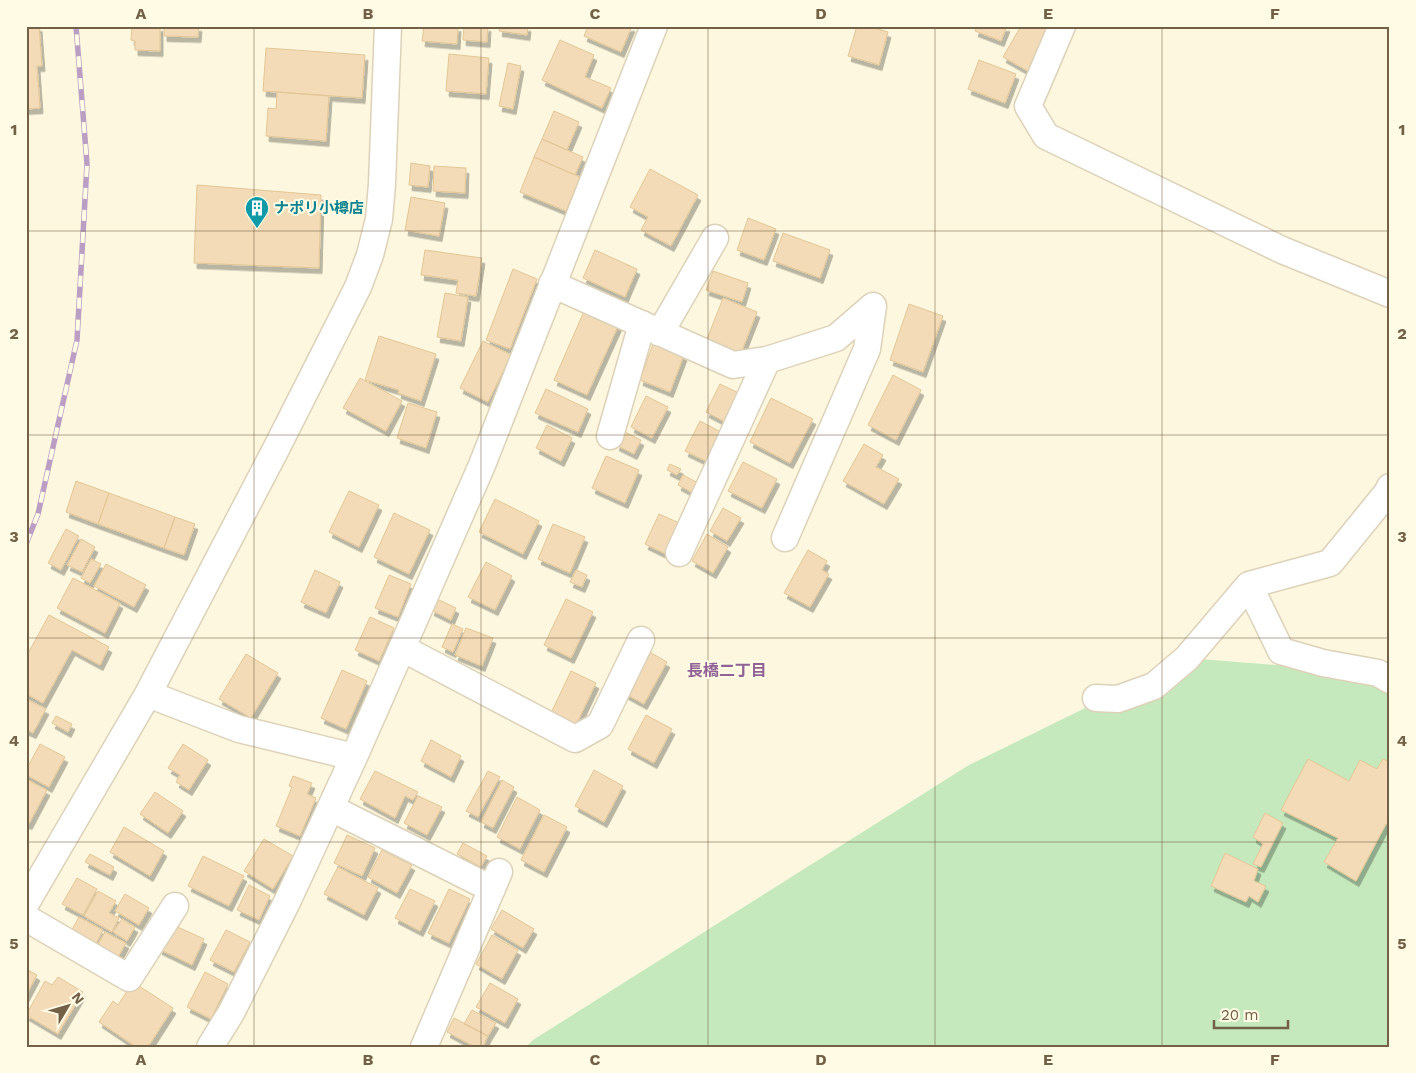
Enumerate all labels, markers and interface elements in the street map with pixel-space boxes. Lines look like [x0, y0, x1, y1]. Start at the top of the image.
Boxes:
text: A [136, 4, 147, 23]
text: B [363, 4, 374, 23]
text: C [590, 4, 601, 23]
text: D [815, 4, 827, 23]
text: E [1043, 4, 1053, 23]
text: F [1270, 4, 1280, 23]
text: 1 [11, 120, 17, 139]
text: 1 [1399, 120, 1405, 139]
building icon: ナポリ小樽店 [244, 195, 270, 229]
place label: ナポリ小樽店 [274, 199, 364, 217]
text: 2 [9, 324, 19, 343]
text: 2 [1397, 324, 1407, 343]
text: 3 [9, 527, 19, 546]
text: 3 [1397, 527, 1407, 546]
district label: 長橋二丁目 [687, 661, 767, 680]
text: 4 [9, 731, 19, 750]
text: 4 [1397, 731, 1407, 750]
text: 5 [9, 934, 19, 953]
text: 5 [1397, 934, 1407, 953]
north arrow [42, 980, 92, 1030]
text: N [69, 989, 88, 1007]
scale bar [1214, 998, 1287, 1030]
text: 20 m [1221, 1006, 1259, 1024]
text: A [136, 1050, 147, 1069]
text: B [363, 1050, 374, 1069]
text: C [590, 1050, 601, 1069]
text: D [815, 1050, 827, 1069]
text: E [1043, 1050, 1053, 1069]
text: F [1270, 1050, 1280, 1069]

